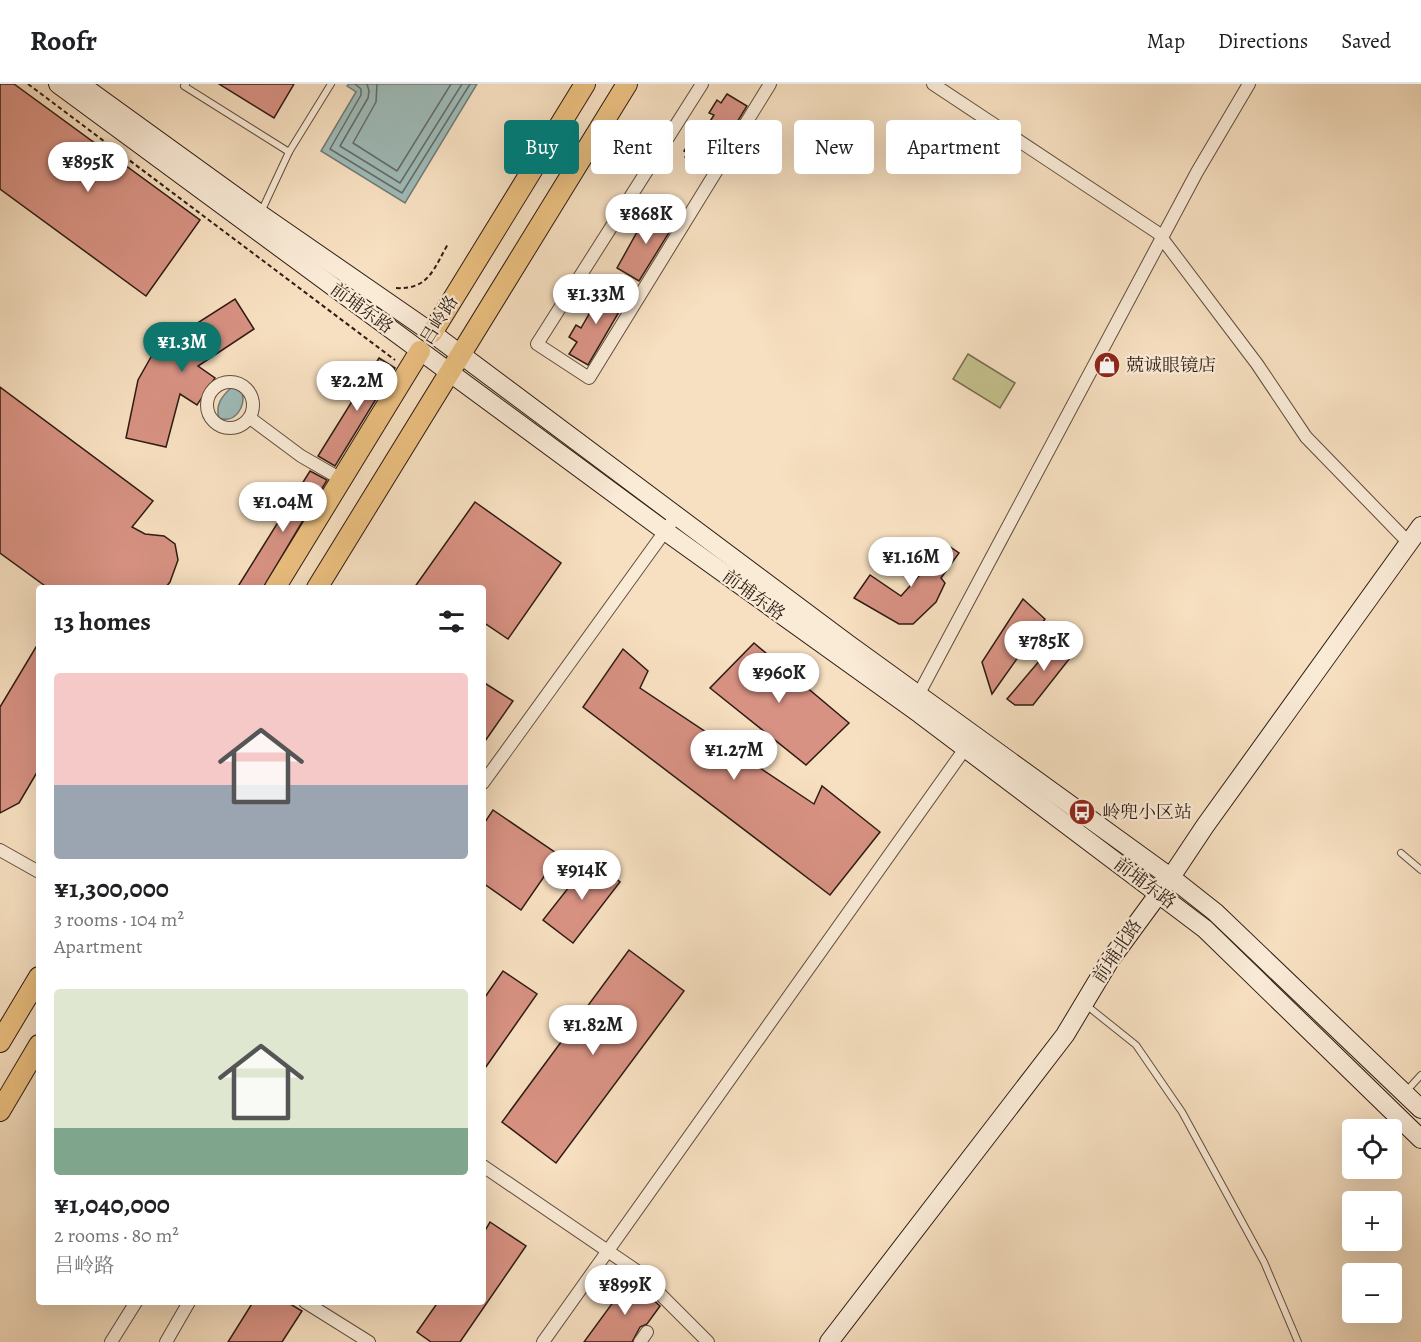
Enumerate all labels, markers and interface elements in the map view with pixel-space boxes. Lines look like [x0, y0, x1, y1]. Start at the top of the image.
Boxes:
text: Roofr [30, 22, 97, 60]
text: Map [1147, 27, 1185, 55]
text: Directions [1218, 27, 1308, 55]
text: Saved [1341, 27, 1391, 55]
chip: Buy [504, 120, 579, 174]
chip: Rent [591, 120, 673, 174]
chip: Filters [685, 120, 782, 174]
chip: New [794, 120, 874, 174]
chip: Apartment [886, 120, 1021, 174]
pin: ¥895K [46, 142, 130, 193]
text: ¥895K [62, 148, 114, 175]
pin: ¥868K [604, 194, 688, 245]
text: ¥868K [619, 200, 673, 227]
pin: ¥1.33M [547, 274, 645, 325]
street label: 前埔东路 [326, 277, 398, 339]
text: ¥1.33M [567, 280, 625, 307]
street label: 吕岭路 [415, 291, 463, 349]
pin: ¥1.3M [140, 322, 224, 373]
text: ¥1.3M [157, 328, 207, 355]
shop icon: 兢诚眼镜店 [1092, 350, 1122, 380]
place label: 兢诚眼镜店 [1126, 353, 1216, 377]
pin: ¥2.2M [315, 361, 399, 412]
text: ¥2.2M [330, 367, 384, 394]
pin: ¥1.04M [234, 482, 332, 533]
text: ¥1.04M [253, 488, 313, 515]
pin: ¥1.16M [862, 537, 960, 588]
text: ¥1.16M [882, 543, 940, 570]
street label: 前埔东路 [718, 564, 790, 626]
text: 13 homes [54, 604, 151, 639]
icon: filters [435, 605, 468, 638]
pin: ¥785K [1002, 621, 1086, 672]
text: ¥785K [1018, 627, 1070, 654]
pin: ¥960K [737, 653, 821, 704]
text: ¥960K [752, 659, 806, 686]
icon: home [207, 712, 315, 820]
pin: ¥1.27M [685, 730, 783, 781]
text: ¥1.27M [704, 736, 764, 763]
bus stop icon: 岭兜小区站 [1067, 797, 1097, 827]
place label: 岭兜小区站 [1102, 800, 1192, 824]
pin: ¥914K [540, 850, 624, 901]
street label: 前埔东路 [1109, 852, 1181, 914]
text: ¥914K [557, 856, 607, 883]
text: ¥1,300,000 [54, 871, 169, 906]
text: 3 rooms · 104 m² [54, 906, 184, 933]
street label: 前埔北路 [1087, 914, 1147, 988]
text: Apartment [54, 933, 143, 960]
pin: ¥1.82M [544, 1005, 642, 1056]
text: ¥1.82M [563, 1011, 623, 1038]
icon: home [207, 1028, 315, 1136]
map controls [1342, 1119, 1402, 1323]
button: locate [1342, 1119, 1402, 1179]
text: ¥1,040,000 [54, 1187, 170, 1222]
button: + [1342, 1191, 1402, 1251]
text: 2 rooms · 80 m² [54, 1222, 179, 1249]
text: 吕岭路 [54, 1252, 114, 1279]
button: − [1342, 1263, 1402, 1323]
pin: ¥899K [583, 1265, 667, 1316]
text: ¥899K [599, 1271, 651, 1298]

